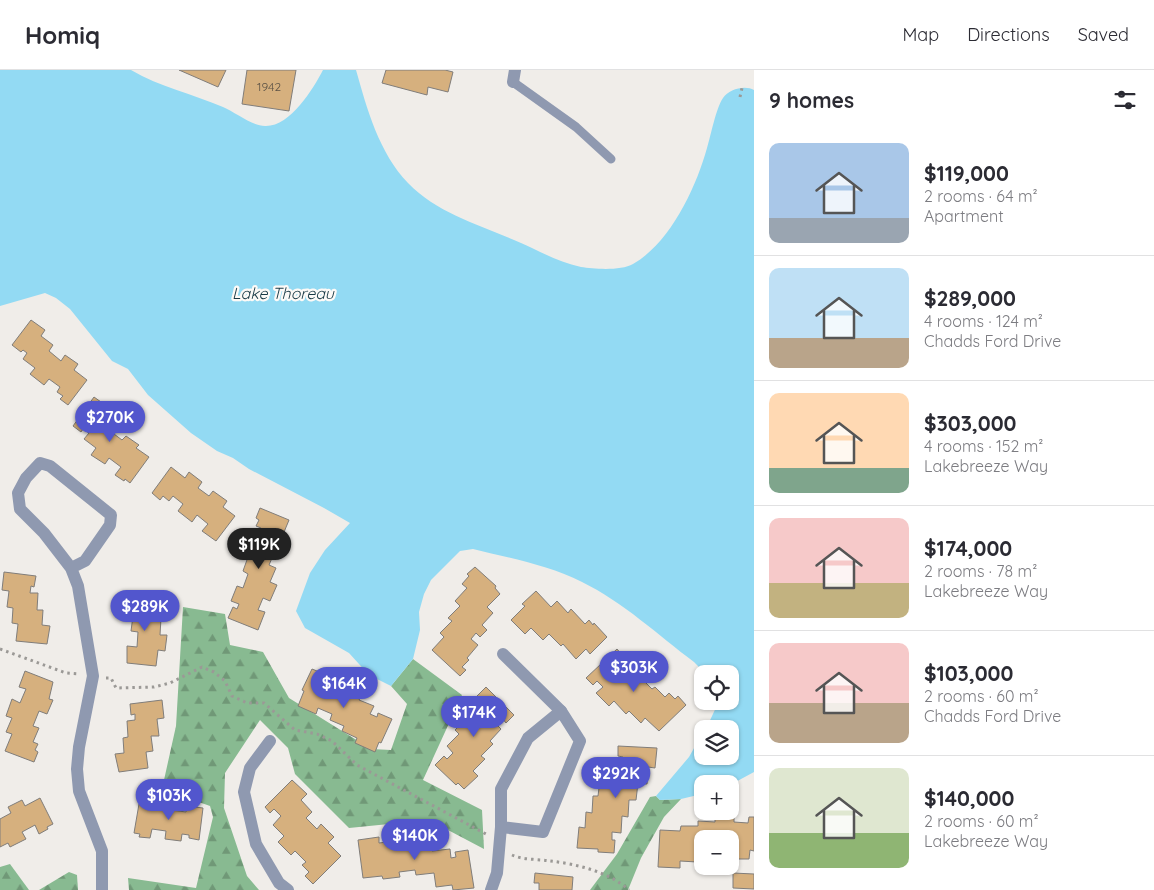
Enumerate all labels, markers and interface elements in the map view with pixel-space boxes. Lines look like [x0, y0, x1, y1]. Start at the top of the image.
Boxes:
text: Homiq [25, 20, 100, 50]
text: Map [902, 23, 939, 46]
text: Directions [967, 23, 1050, 46]
text: Saved [1078, 23, 1129, 46]
house number: 1942 [257, 79, 281, 94]
icon: filters [1111, 86, 1139, 114]
text: 9 homes [769, 87, 854, 113]
text: $119,000 [924, 160, 1009, 186]
icon: home [809, 163, 869, 223]
text: 2 rooms · 64 m² [924, 186, 1038, 206]
text: Apartment [924, 206, 1004, 226]
water label: Lake Thoreau [232, 283, 335, 303]
text: $289,000 [924, 285, 1016, 311]
icon: home [809, 288, 869, 348]
text: 4 rooms · 124 m² [924, 311, 1043, 331]
text: Chadds Ford Drive [924, 331, 1061, 351]
pin: $270K [75, 400, 145, 443]
text: $270K [86, 407, 134, 427]
text: $303,000 [924, 410, 1016, 436]
icon: home [809, 413, 869, 473]
text: 4 rooms · 152 m² [924, 436, 1043, 456]
text: Lakebreeze Way [924, 456, 1048, 476]
pin: $119K [224, 528, 294, 570]
text: $119K [238, 534, 280, 554]
text: $174,000 [924, 535, 1012, 561]
icon: home [809, 538, 869, 598]
text: 2 rooms · 78 m² [924, 561, 1037, 581]
text: Lakebreeze Way [924, 581, 1048, 601]
pin: $289K [110, 590, 180, 632]
text: $289K [122, 596, 169, 616]
pin: $303K [599, 650, 669, 693]
text: $303K [610, 657, 658, 677]
text: $103,000 [924, 660, 1013, 686]
icon: home [809, 663, 869, 723]
map controls [694, 665, 739, 875]
button: locate [694, 665, 739, 710]
pin: $164K [309, 666, 379, 709]
text: $164K [322, 673, 366, 693]
text: 2 rooms · 60 m² [924, 686, 1038, 706]
pin: $174K [439, 696, 509, 738]
text: $174K [452, 702, 496, 722]
text: Chadds Ford Drive [924, 706, 1061, 726]
button: layers [694, 720, 739, 765]
pin: $292K [581, 756, 651, 799]
text: $292K [592, 763, 640, 783]
button: + [694, 775, 739, 820]
pin: $103K [134, 778, 204, 821]
text: $103K [147, 785, 191, 805]
text: $140,000 [924, 785, 1014, 811]
icon: home [809, 788, 869, 848]
text: 2 rooms · 60 m² [924, 811, 1038, 831]
pin: $140K [380, 818, 450, 861]
text: $140K [392, 825, 438, 845]
button: − [694, 830, 739, 875]
text: Lakebreeze Way [924, 831, 1048, 851]

